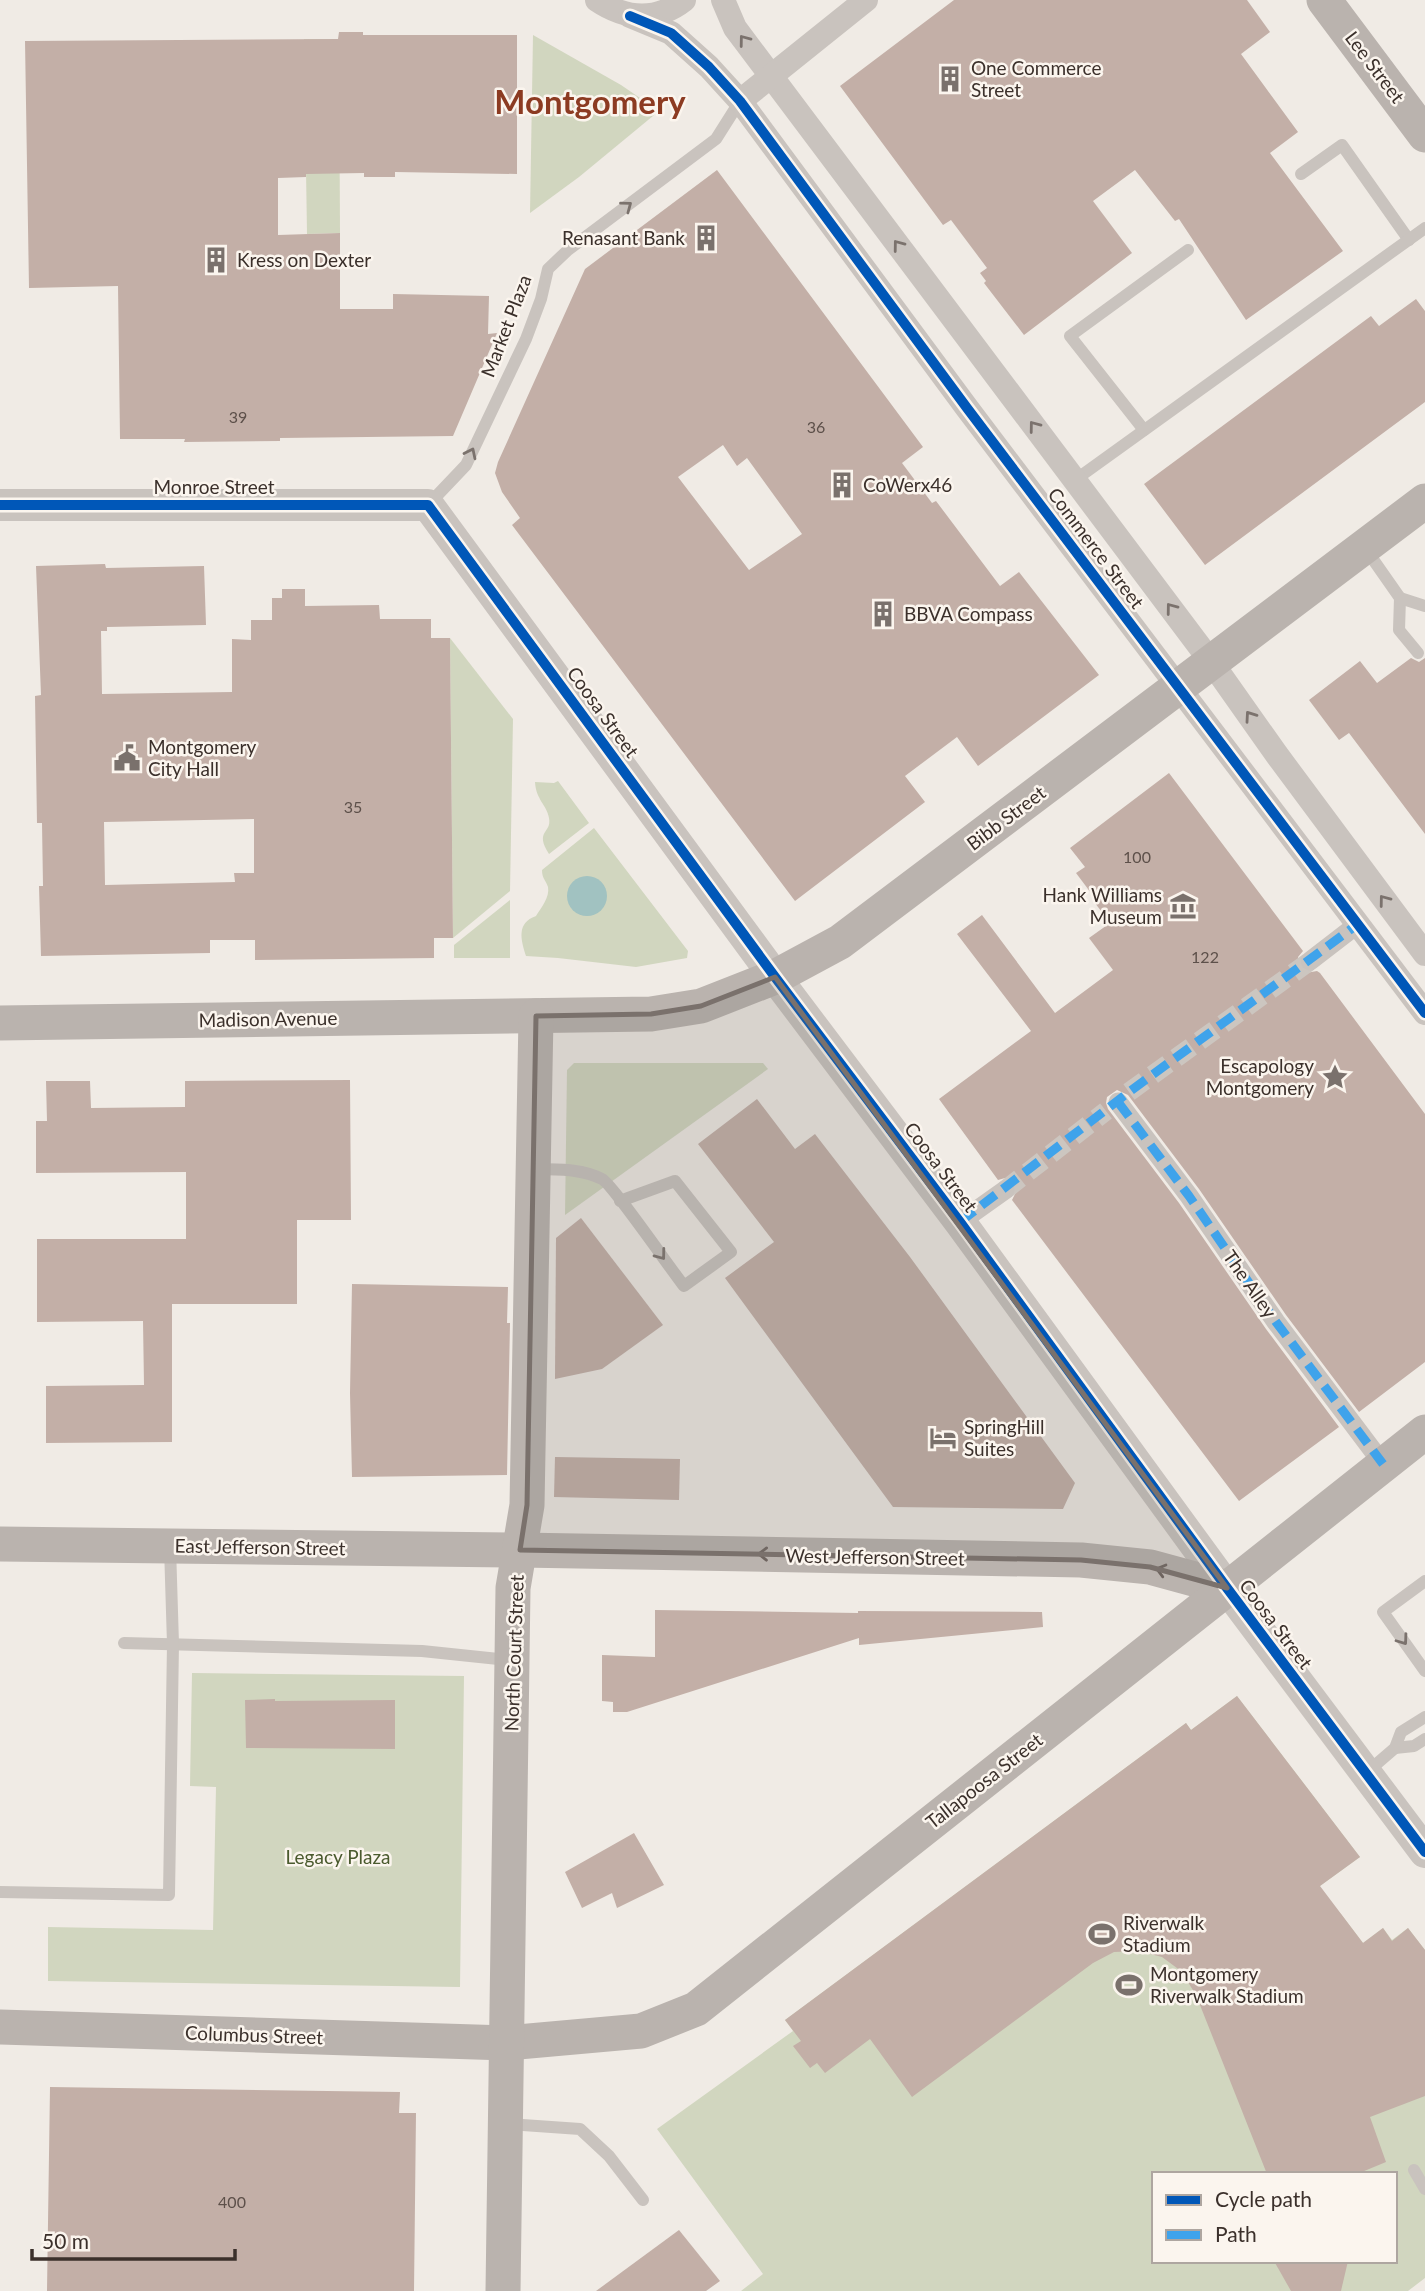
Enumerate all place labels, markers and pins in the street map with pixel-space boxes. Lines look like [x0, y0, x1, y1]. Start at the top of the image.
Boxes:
place label: One Commerce Street [971, 56, 1102, 101]
building icon: One Commerce Street [935, 64, 965, 94]
building icon: Renasant Bank [691, 223, 721, 253]
place label: Renasant Bank [562, 226, 685, 249]
building icon: Kress on Dexter [201, 245, 231, 275]
place label: Kress on Dexter [237, 248, 371, 271]
building icon: CoWerx46 [827, 470, 857, 500]
place label: CoWerx46 [863, 473, 952, 496]
building icon: BBVA Compass [868, 599, 898, 629]
place label: BBVA Compass [904, 602, 1033, 625]
place label: Montgomery City Hall [148, 735, 256, 780]
public building icon: Montgomery City Hall [112, 743, 142, 773]
place label: Hank Williams Museum [1042, 883, 1162, 928]
museum icon: Hank Williams Museum [1168, 891, 1198, 921]
place label: Escapology Montgomery [1206, 1054, 1314, 1099]
place icon: Escapology Montgomery [1320, 1062, 1350, 1092]
place label: SpringHill Suites [964, 1415, 1044, 1460]
hotel icon: SpringHill Suites [928, 1423, 958, 1453]
place label: Riverwalk Stadium [1123, 1911, 1205, 1956]
sports icon: Riverwalk Stadium [1087, 1919, 1117, 1949]
place label: Montgomery Riverwalk Stadium [1150, 1962, 1304, 2007]
sports icon: Montgomery Riverwalk Stadium [1114, 1970, 1144, 2000]

